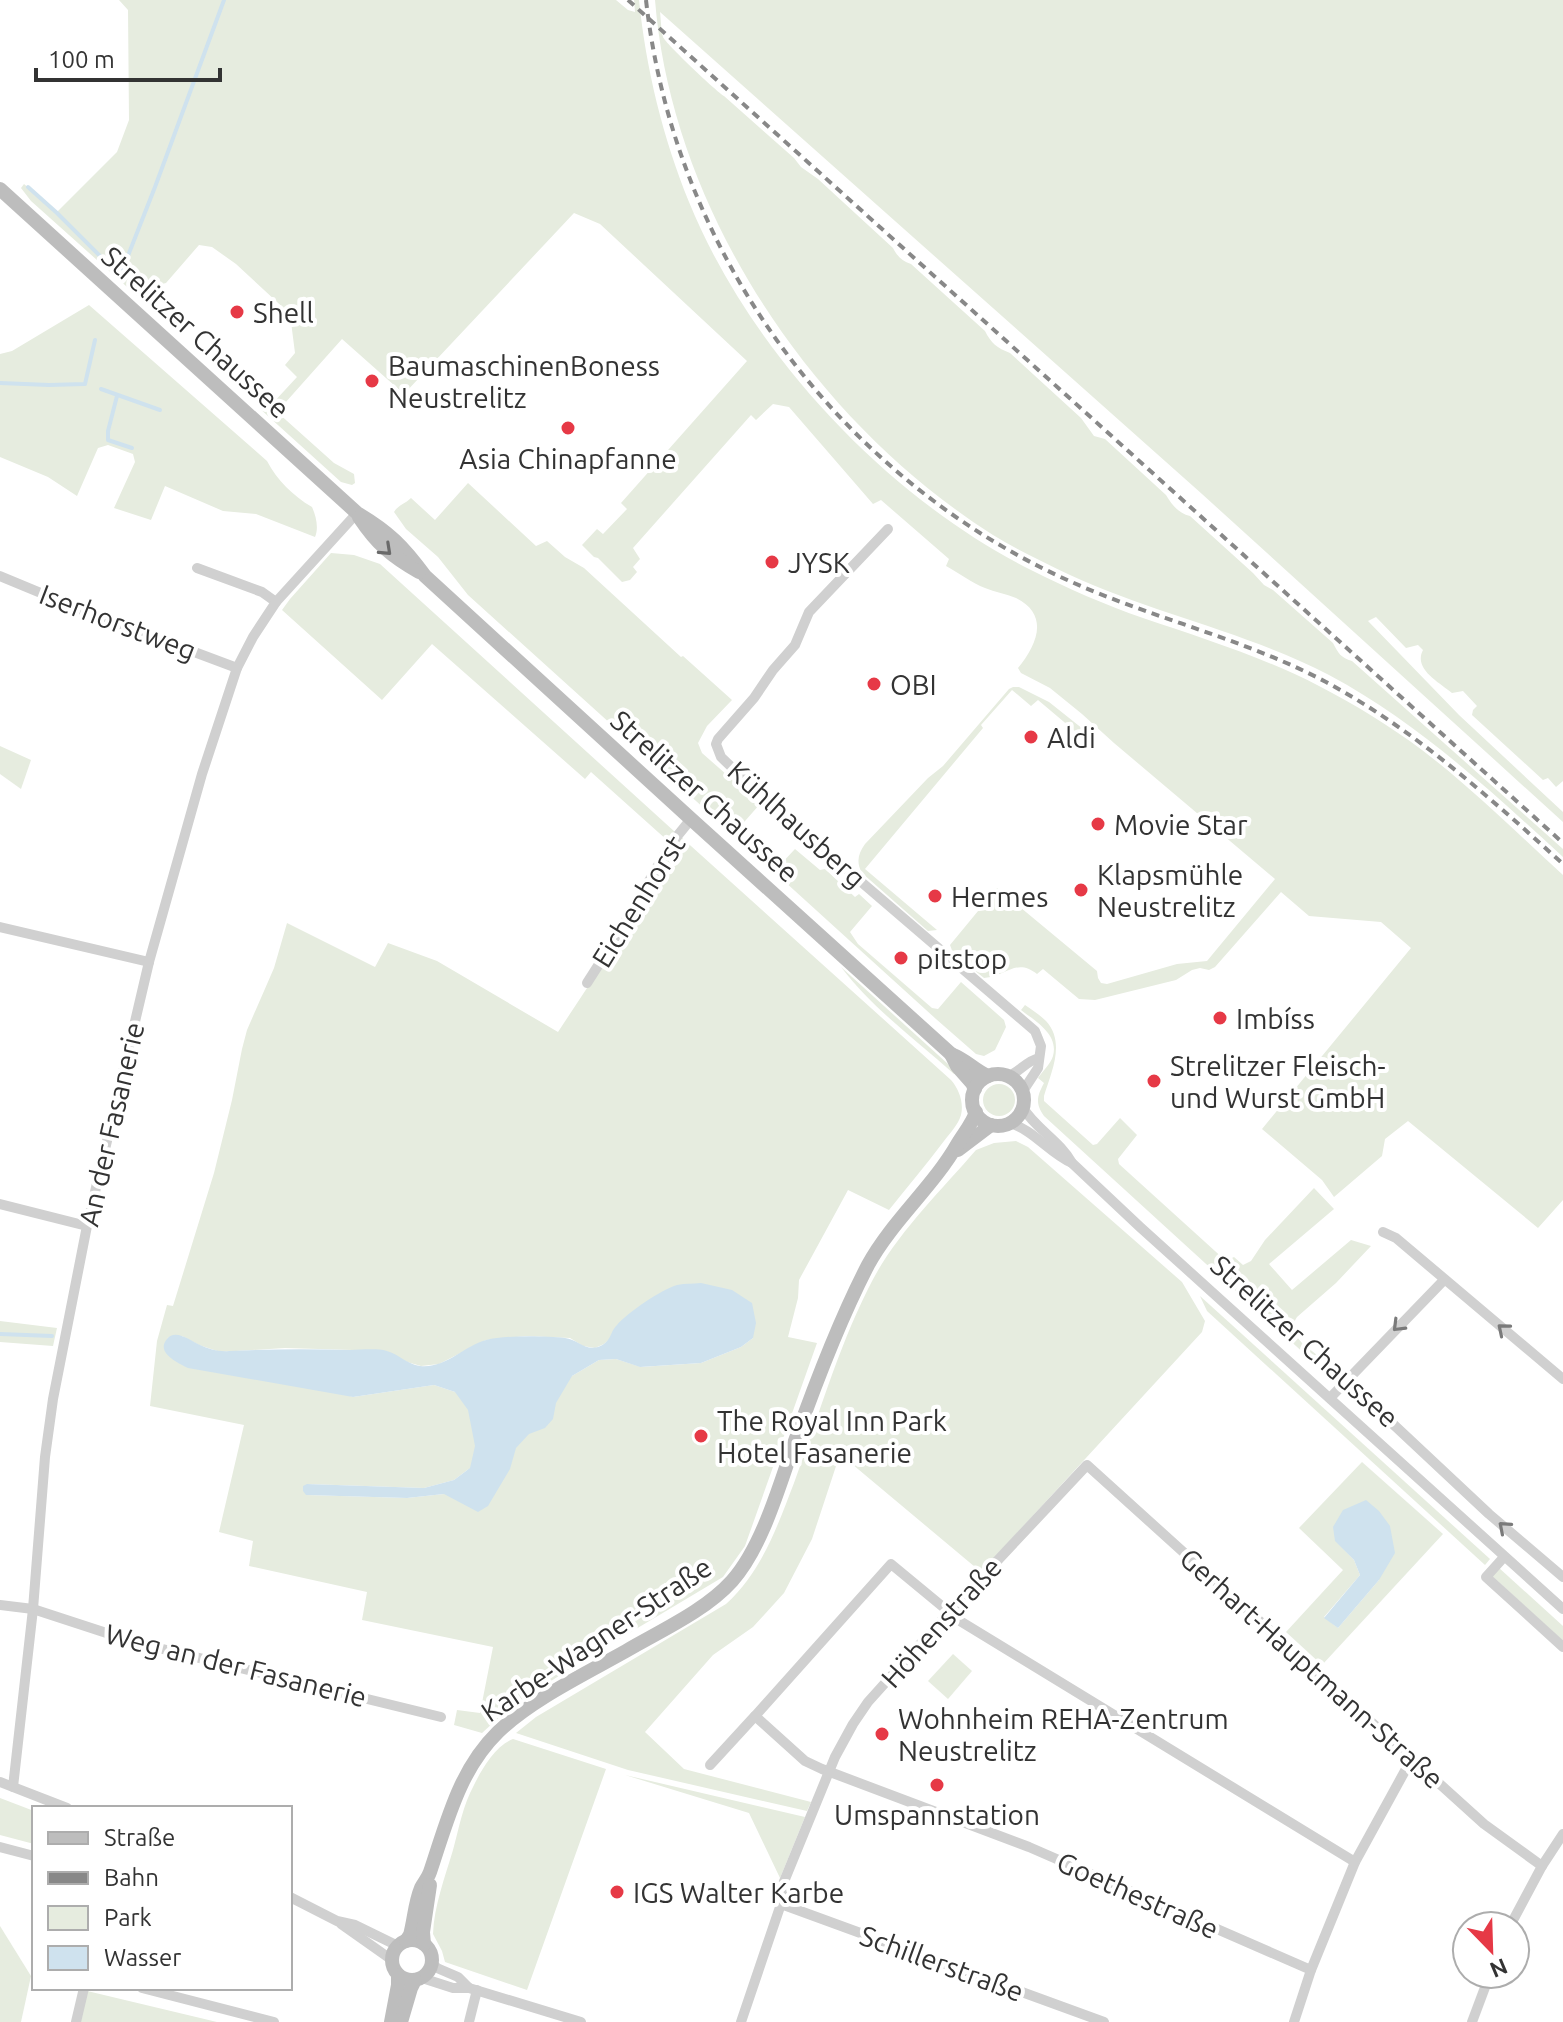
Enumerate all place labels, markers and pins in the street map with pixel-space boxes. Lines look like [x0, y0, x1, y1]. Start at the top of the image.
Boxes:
place label: Shell [253, 297, 314, 328]
marker: Shell [228, 303, 246, 321]
place label: BaumaschinenBoness Neustrelitz [388, 350, 660, 413]
marker: BaumaschinenBoness Neustrelitz [363, 372, 381, 390]
marker: Asia Chinapfanne [559, 419, 577, 437]
place label: Asia Chinapfanne [459, 443, 677, 474]
place label: JYSK [788, 547, 850, 578]
marker: JYSK [763, 553, 781, 571]
place label: OBI [890, 669, 937, 700]
marker: OBI [865, 675, 883, 693]
place label: Aldi [1047, 722, 1096, 753]
marker: Aldi [1022, 728, 1040, 746]
place label: Movie Star [1114, 809, 1248, 840]
marker: Movie Star [1089, 815, 1107, 833]
place label: Klapsmühle Neustrelitz [1097, 859, 1243, 922]
place label: Hermes [951, 881, 1048, 912]
marker: Klapsmühle Neustrelitz [1072, 881, 1090, 899]
marker: Hermes [926, 887, 944, 905]
place label: pitstop [917, 943, 1007, 974]
marker: pitstop [892, 949, 910, 967]
place label: Imbíss [1236, 1003, 1315, 1034]
marker: Imbíss [1211, 1009, 1229, 1027]
place label: Strelitzer Fleisch- und Wurst GmbH [1170, 1050, 1386, 1113]
marker: Strelitzer Fleisch- und Wurst GmbH [1145, 1072, 1163, 1090]
place label: The Royal Inn Park Hotel Fasanerie [717, 1405, 947, 1468]
marker: The Royal Inn Park Hotel Fasanerie [692, 1427, 710, 1445]
place label: Wohnheim REHA-Zentrum Neustrelitz [898, 1703, 1229, 1766]
marker: Wohnheim REHA-Zentrum Neustrelitz [873, 1725, 891, 1743]
marker: Umspannstation [928, 1776, 946, 1794]
place label: Umspannstation [834, 1799, 1040, 1830]
place label: IGS Walter Karbe [633, 1877, 844, 1908]
marker: IGS Walter Karbe [608, 1883, 626, 1901]

